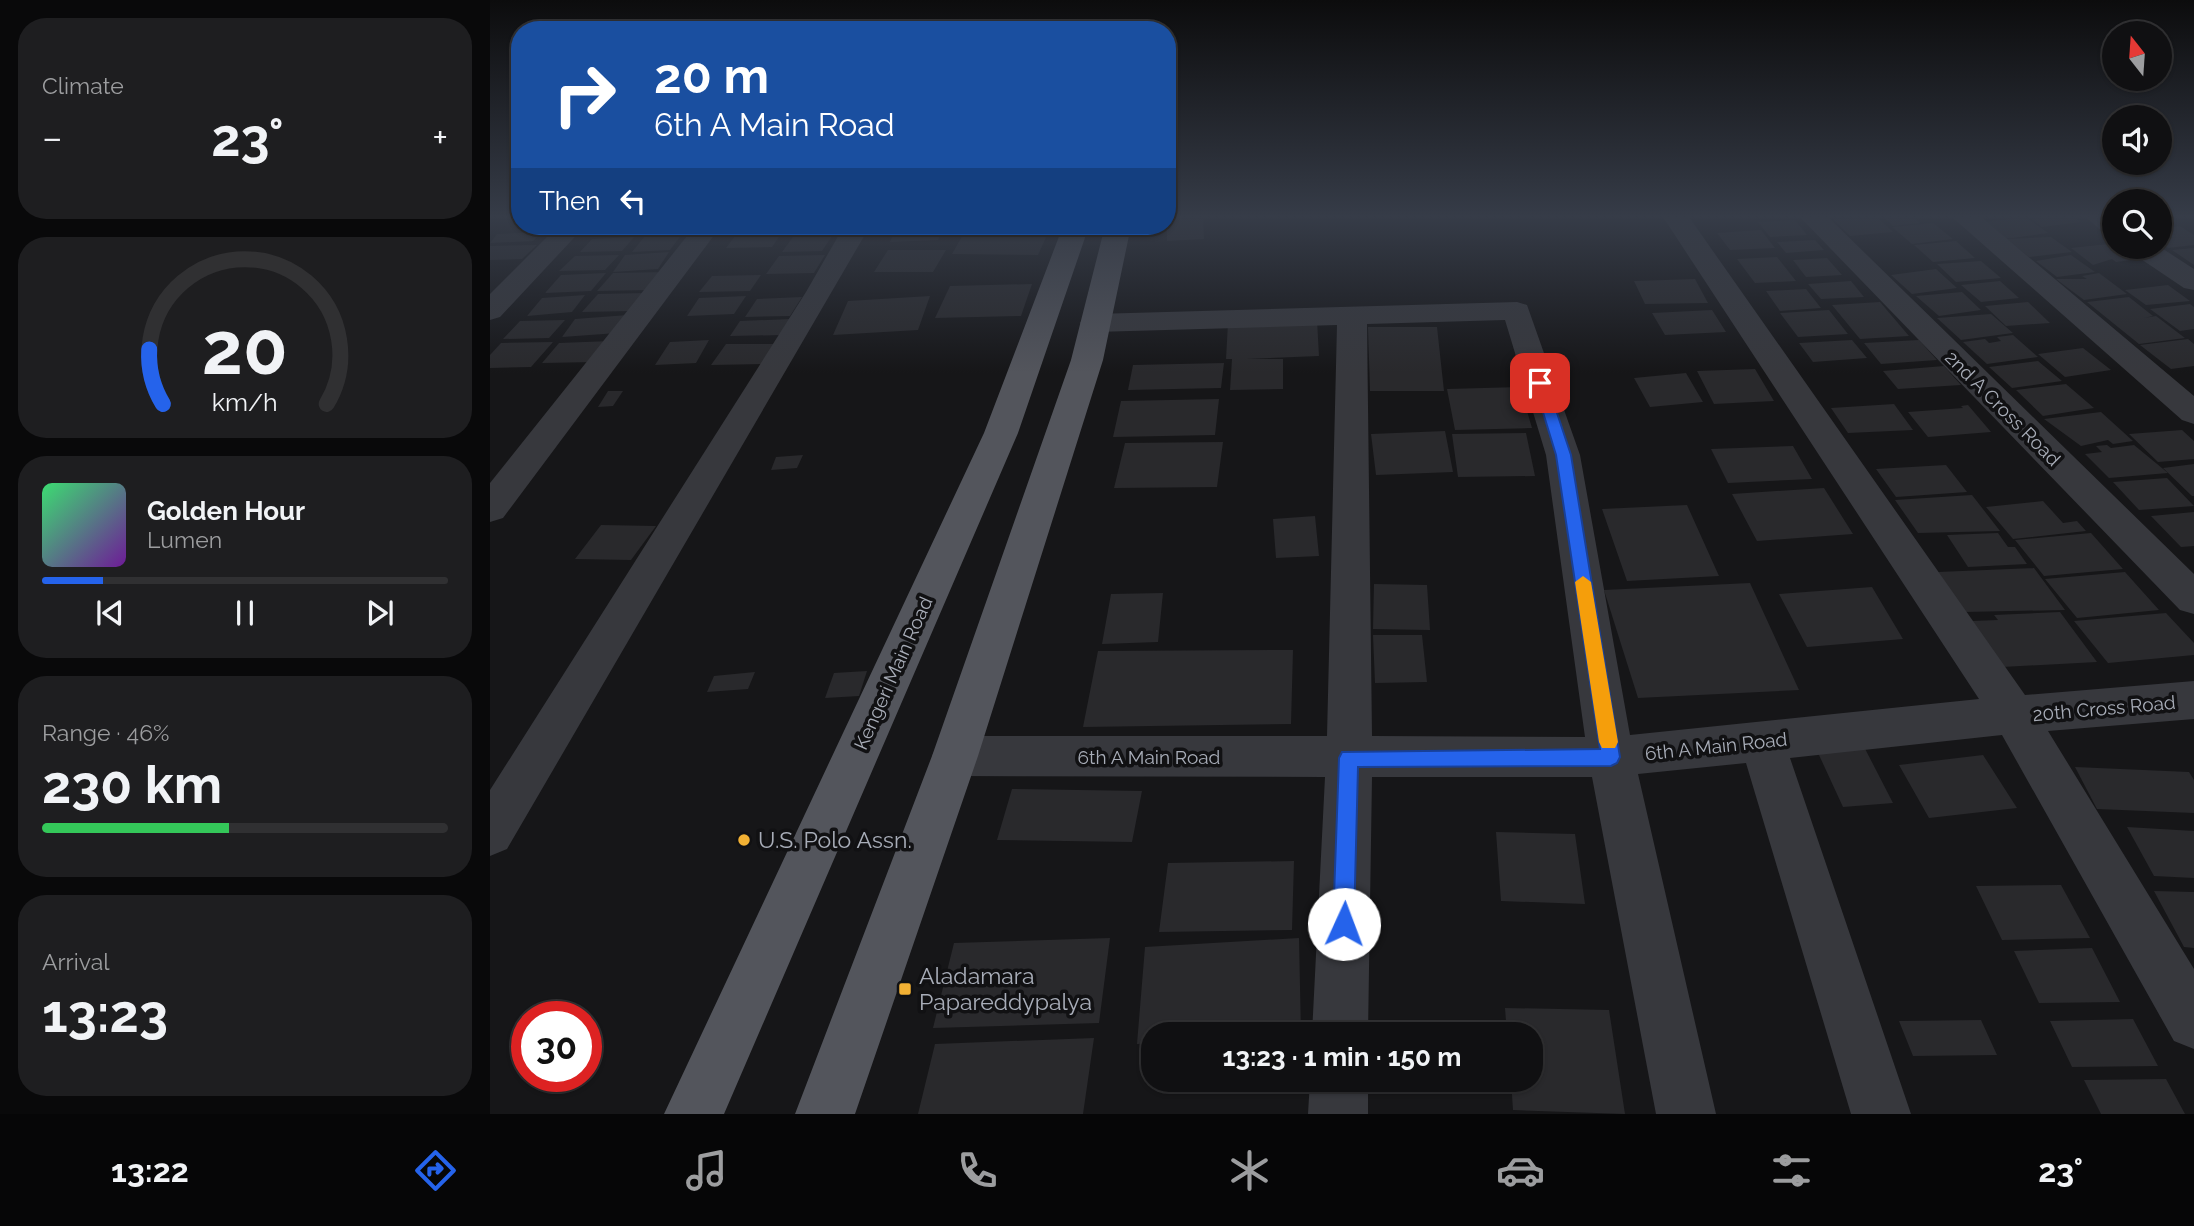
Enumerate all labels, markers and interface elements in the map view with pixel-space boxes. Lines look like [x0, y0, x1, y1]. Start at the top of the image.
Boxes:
north arrow [2102, 21, 2172, 91]
map controls [2102, 21, 2172, 259]
text: 20 m [654, 47, 769, 104]
icon: right [539, 49, 630, 140]
text: Climate [42, 72, 124, 99]
button: sound [2102, 105, 2172, 175]
text: 6th A Main Road [654, 106, 895, 143]
text: 23° [211, 107, 284, 168]
text: − [42, 115, 62, 160]
text: + [432, 115, 448, 160]
icon: left [614, 182, 652, 220]
text: Then [539, 186, 600, 216]
button: search [2102, 189, 2172, 259]
text: 20 [202, 306, 288, 391]
street label: 2nd A Cross Road [1941, 346, 2065, 470]
pin [1510, 353, 1570, 413]
icon: arrive [1521, 364, 1559, 402]
text: km/h [212, 387, 278, 417]
text: Golden Hour [147, 496, 305, 526]
text: Lumen [147, 526, 222, 553]
street label: Kengeri Main Road [849, 593, 937, 753]
icon: previous [91, 594, 129, 632]
icon: pause [226, 594, 264, 632]
icon: next [361, 594, 399, 632]
street label: 20th Cross Road [2032, 691, 2176, 725]
text: Range · 46% [42, 719, 169, 746]
street label: 6th A Main Road [1644, 728, 1788, 764]
street label: 6th A Main Road [1078, 746, 1220, 768]
text: 230 km [42, 754, 222, 815]
place label: U.S. Polo Assn. [758, 826, 912, 853]
marker: U.S. Polo Assn. [736, 832, 752, 848]
position arrow [1307, 887, 1381, 961]
text: Arrival [42, 948, 109, 975]
place label: Aladamara Papareddypalya [919, 962, 1092, 1015]
marker: Aladamara Papareddypalya [897, 981, 913, 997]
text: 13:23 [42, 983, 168, 1044]
speed limit sign: 30 [511, 1001, 602, 1092]
text: 13:23 · 1 min · 150 m [1223, 1042, 1461, 1072]
icon: directions [411, 1146, 460, 1195]
icon: music [682, 1146, 731, 1195]
icon: phone [953, 1146, 1002, 1195]
icon: climate [1225, 1146, 1274, 1195]
icon: car [1496, 1146, 1545, 1195]
icon: filters [1767, 1146, 1816, 1195]
text: 13:22 [111, 1152, 189, 1189]
text: 23° [2038, 1152, 2083, 1189]

